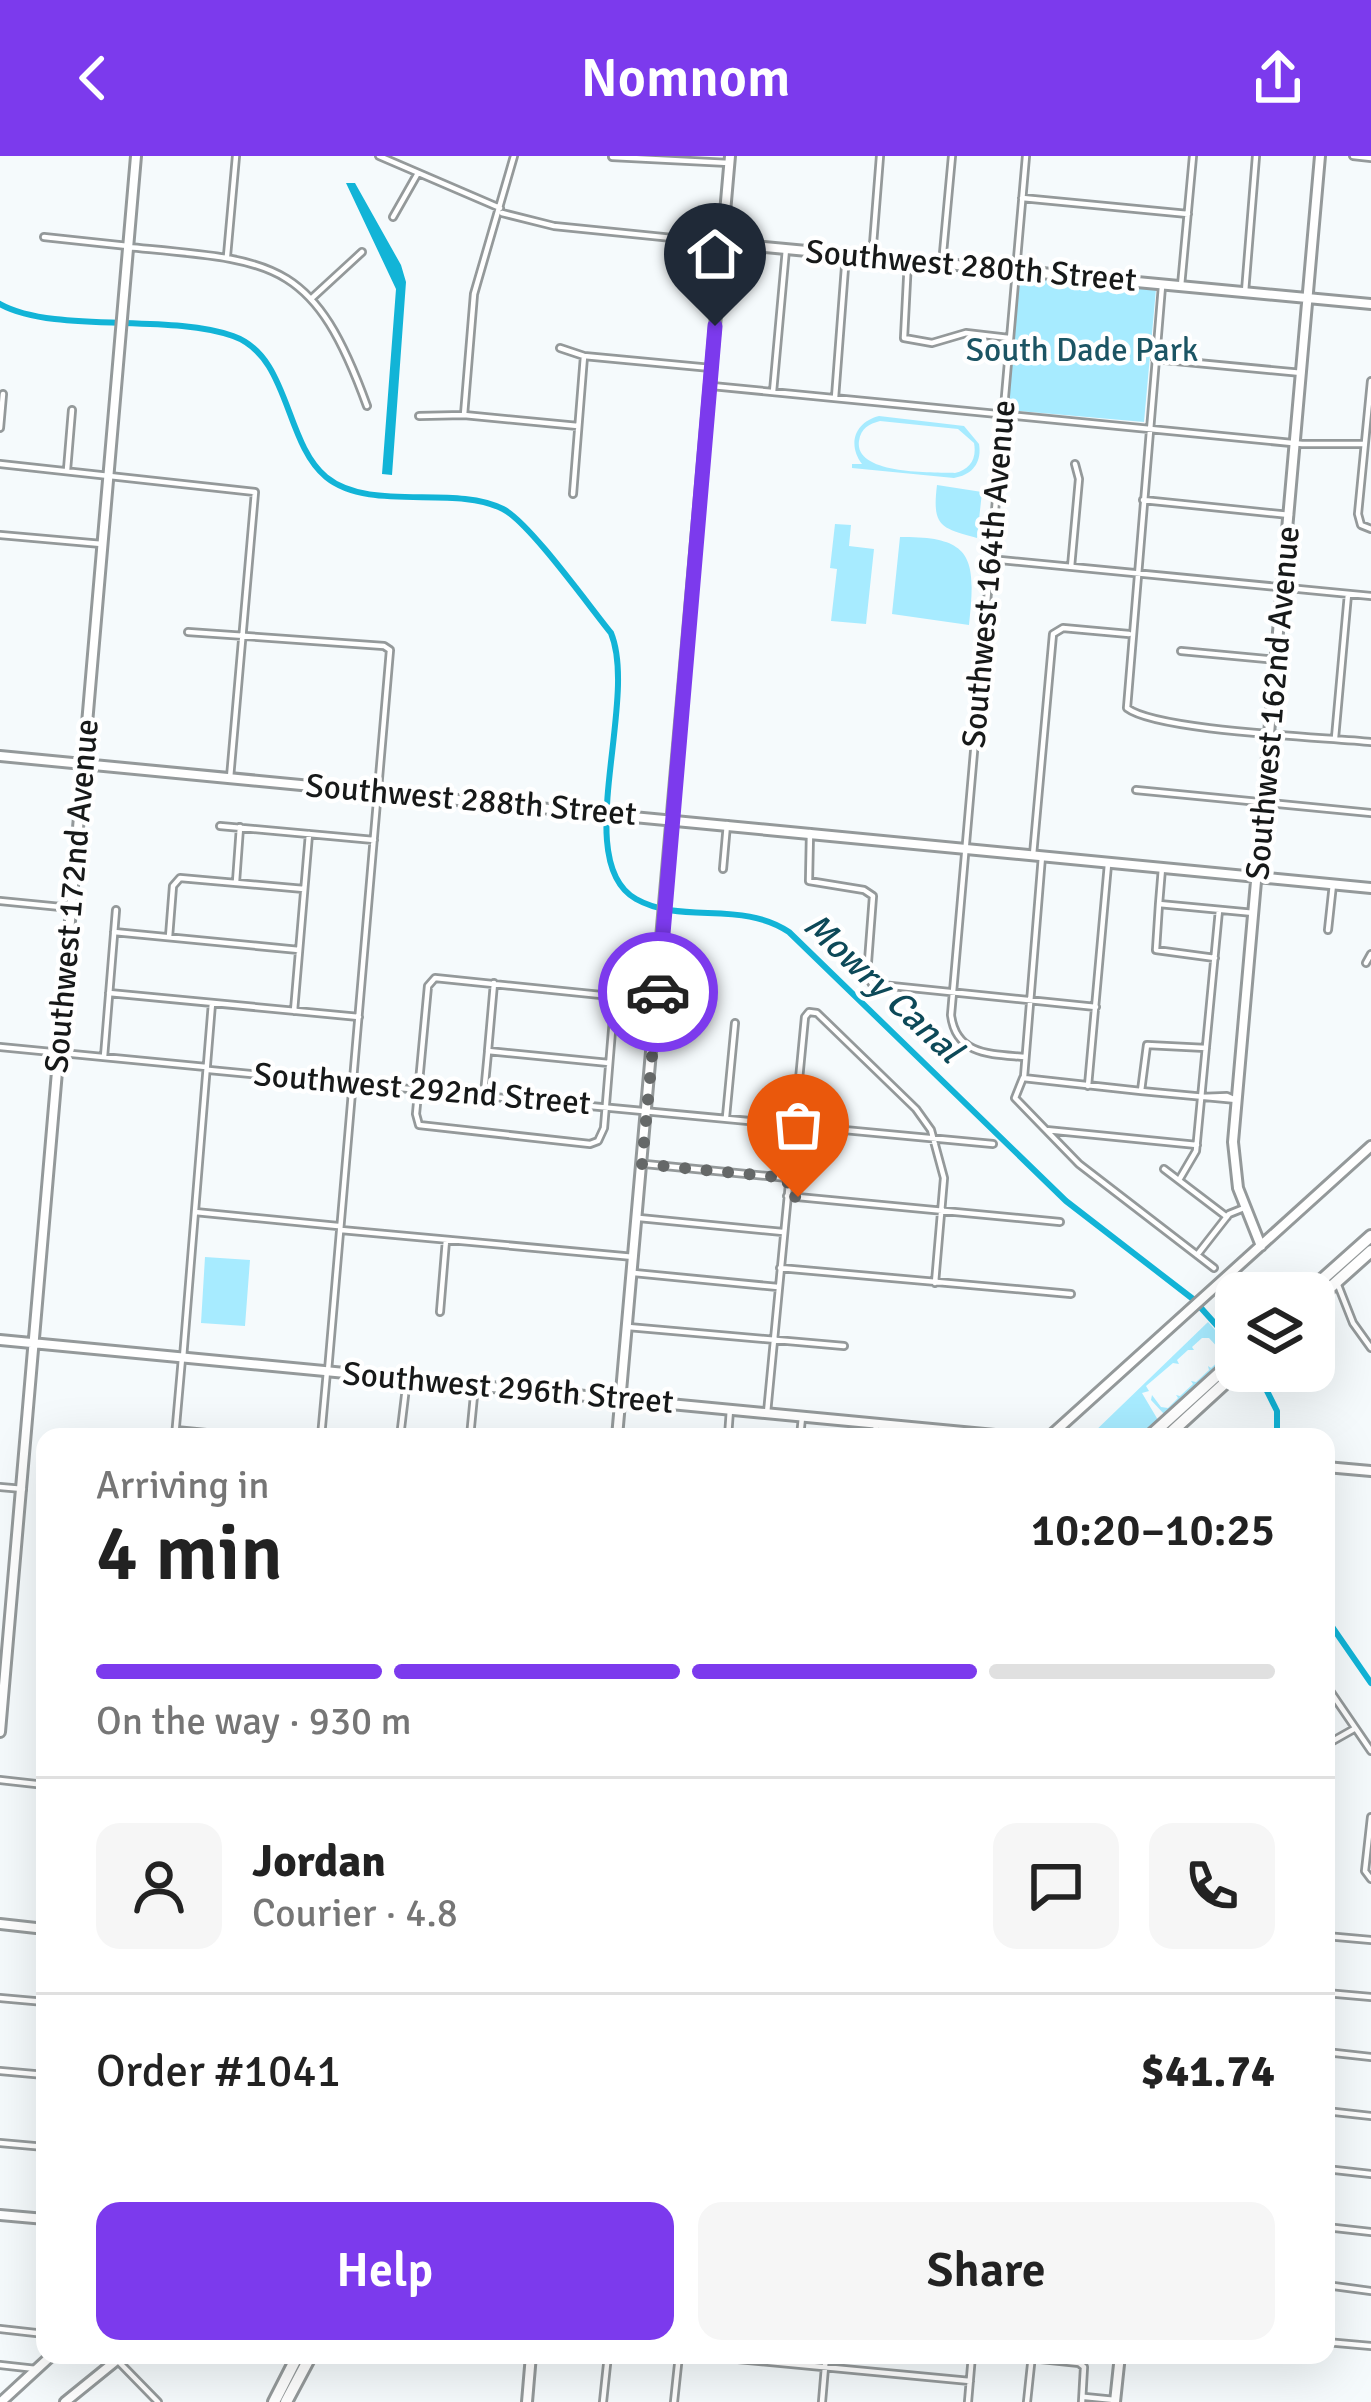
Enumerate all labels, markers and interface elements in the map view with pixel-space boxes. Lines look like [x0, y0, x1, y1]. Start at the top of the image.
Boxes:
icon: back [60, 45, 126, 111]
text: Nomnom [581, 45, 790, 112]
icon: share [1245, 45, 1311, 111]
pin [664, 203, 766, 326]
icon: home [682, 221, 748, 287]
street label: Southwest 280th Street [804, 231, 1138, 301]
park label: South Dade Park [966, 330, 1198, 371]
street label: Southwest 164th Avenue [953, 398, 1025, 750]
street label: Southwest 162nd Avenue [1237, 524, 1309, 882]
street label: Southwest 172nd Avenue [36, 717, 108, 1075]
street label: Southwest 288th Street [304, 765, 638, 835]
water label: Mowry Canal [794, 903, 973, 1075]
courier [598, 932, 718, 1052]
icon: car [625, 959, 691, 1025]
street label: Southwest 292nd Street [252, 1054, 592, 1124]
pin [747, 1074, 849, 1197]
icon: bag [765, 1092, 831, 1158]
map controls [1215, 1272, 1335, 1392]
button: layers [1215, 1272, 1335, 1392]
street label: Southwest 296th Street [341, 1353, 675, 1423]
text: Arriving in [96, 1461, 270, 1509]
text: 10:20–10:25 [1031, 1503, 1275, 1558]
text: 4 min [96, 1506, 283, 1602]
text: On the way · 930 m [96, 1697, 412, 1745]
button: person [96, 1823, 222, 1949]
button: chat [993, 1823, 1119, 1949]
button: phone [1149, 1823, 1275, 1949]
text: Jordan [252, 1834, 386, 1889]
text: Courier · 4.8 [252, 1889, 458, 1937]
text: Order #1041 [96, 2044, 341, 2099]
text: $41.74 [1141, 2044, 1275, 2099]
button: Help [96, 2202, 674, 2340]
button: Share [698, 2202, 1275, 2340]

